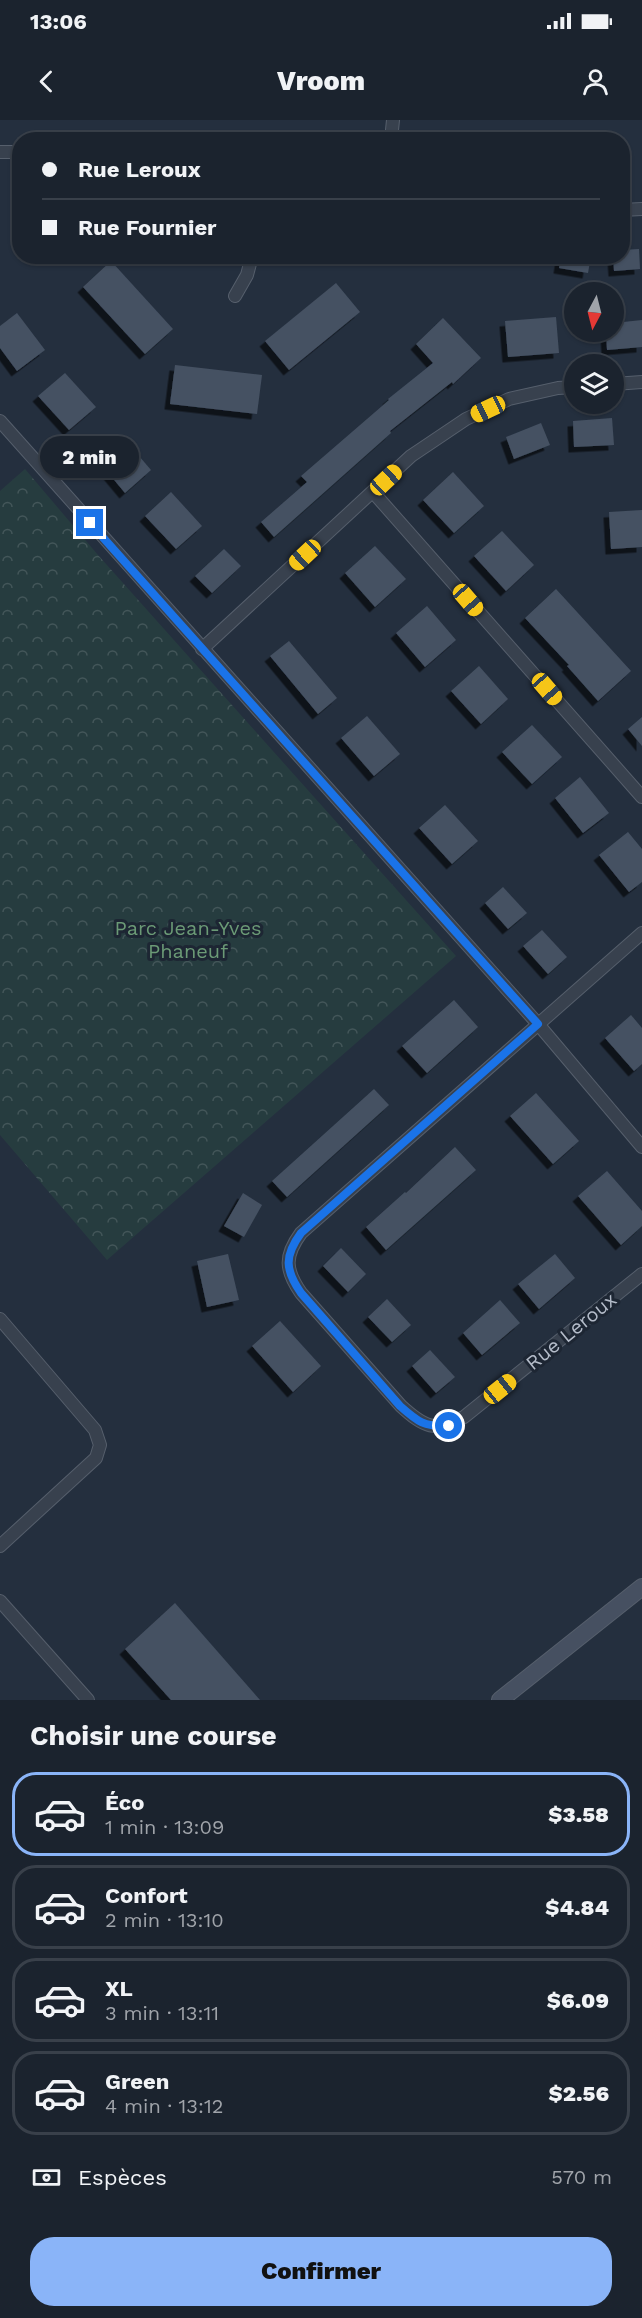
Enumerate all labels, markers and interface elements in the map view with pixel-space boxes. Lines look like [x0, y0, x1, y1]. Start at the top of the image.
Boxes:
text: 13:06 [30, 9, 87, 34]
icon: back [30, 65, 63, 98]
text: Vroom [277, 65, 365, 97]
icon: person [579, 65, 612, 98]
text: Rue Leroux [78, 157, 201, 182]
text: Rue Fournier [78, 215, 217, 240]
north arrow [564, 282, 624, 342]
map controls [564, 282, 624, 414]
button: layers [564, 354, 624, 414]
car [468, 393, 508, 425]
callout: 2 min [40, 436, 140, 478]
text: 2 min [62, 445, 117, 469]
car [367, 461, 405, 499]
route end [76, 509, 103, 536]
car [286, 536, 324, 574]
car [449, 581, 487, 619]
car [528, 670, 566, 708]
park label: Parc Jean-Yves Phaneuf [115, 916, 262, 963]
street label: Rue Leroux [521, 1287, 621, 1375]
car [480, 1371, 520, 1407]
route start [435, 1412, 462, 1439]
text: Choisir une course [30, 1720, 277, 1752]
icon: car [33, 1787, 87, 1841]
text: Éco [105, 1790, 144, 1815]
text: $3.58 [548, 1802, 609, 1827]
text: 1 min · 13:09 [105, 1815, 224, 1839]
icon: car [33, 1880, 87, 1934]
text: Confort [105, 1883, 188, 1908]
text: $4.84 [545, 1895, 609, 1920]
text: 2 min · 13:10 [105, 1908, 224, 1932]
icon: car [33, 1973, 87, 2027]
text: XL [105, 1976, 133, 2001]
text: $6.09 [547, 1988, 609, 2013]
text: 3 min · 13:11 [105, 2001, 219, 2025]
icon: car [33, 2066, 87, 2120]
text: Green [105, 2069, 169, 2094]
text: $2.56 [549, 2081, 609, 2106]
text: 4 min · 13:12 [105, 2094, 223, 2118]
icon: cash [30, 2161, 63, 2194]
text: Espèces [78, 2165, 167, 2190]
text: 570 m [551, 2165, 612, 2189]
button: Confirmer [30, 2237, 612, 2306]

